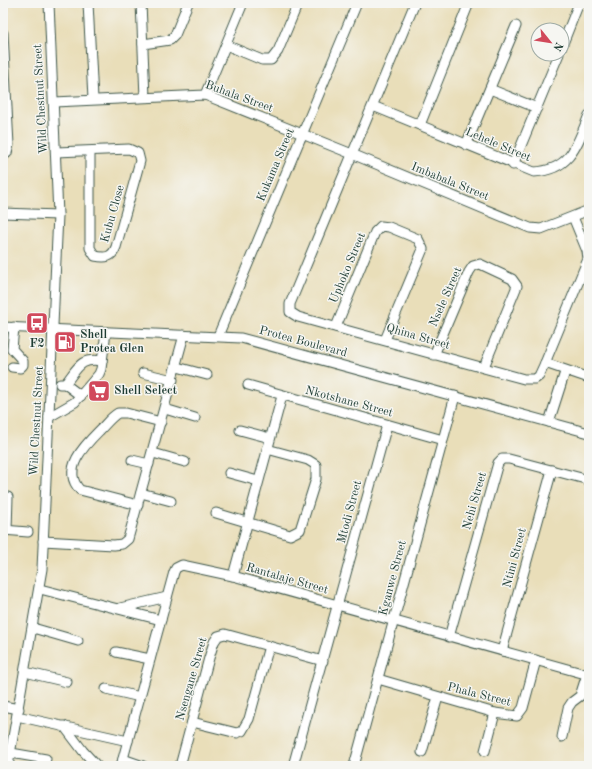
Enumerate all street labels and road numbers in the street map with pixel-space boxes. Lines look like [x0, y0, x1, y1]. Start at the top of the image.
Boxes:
street label: Wild Chestnut Street [32, 44, 50, 154]
street label: Buhala Street [203, 79, 275, 115]
street label: Lehele Street [464, 126, 532, 164]
street label: Kukama Street [255, 127, 297, 203]
street label: Imbabala Street [409, 161, 491, 203]
street label: Kubu Close [99, 183, 127, 244]
street label: Uphoko Street [328, 231, 368, 305]
street label: Nsele Street [428, 265, 464, 329]
street label: Qhina Street [385, 322, 451, 352]
street label: Protea Boulevard [258, 324, 348, 360]
street label: Wild Chestnut Street [28, 366, 46, 476]
street label: Nkotshane Street [304, 384, 394, 420]
street label: Nehi Street [461, 471, 489, 531]
street label: Mtodi Street [336, 479, 364, 545]
street label: Ntini Street [501, 527, 529, 589]
street label: Kganwe Street [377, 539, 409, 617]
street label: Rantalaje Street [245, 562, 329, 596]
street label: Nsengane Street [174, 636, 210, 722]
street label: Phala Street [446, 681, 512, 709]

